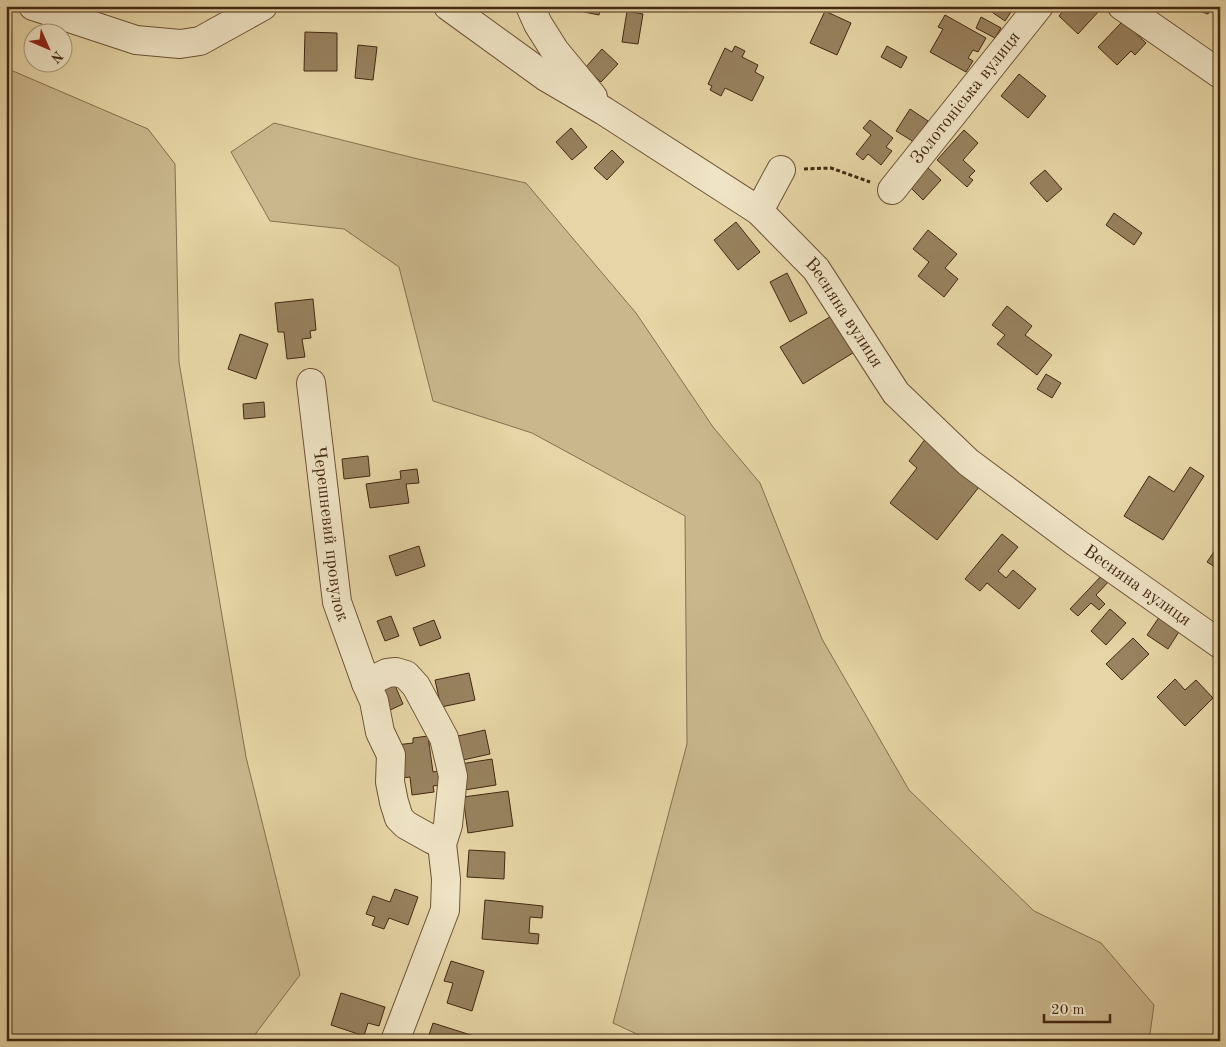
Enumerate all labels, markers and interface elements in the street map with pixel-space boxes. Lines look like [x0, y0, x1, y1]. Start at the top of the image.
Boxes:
north arrow [22, 22, 72, 72]
street label: Золотоніська вулиця [907, 28, 1024, 167]
text: N [48, 48, 65, 65]
street label: Весняна вулиця [802, 255, 886, 371]
street label: Черешневий провулок [310, 445, 352, 624]
street label: Весняна вулиця [1080, 542, 1194, 630]
scale bar [1044, 992, 1110, 1024]
text: 20 m [1051, 1003, 1085, 1018]

